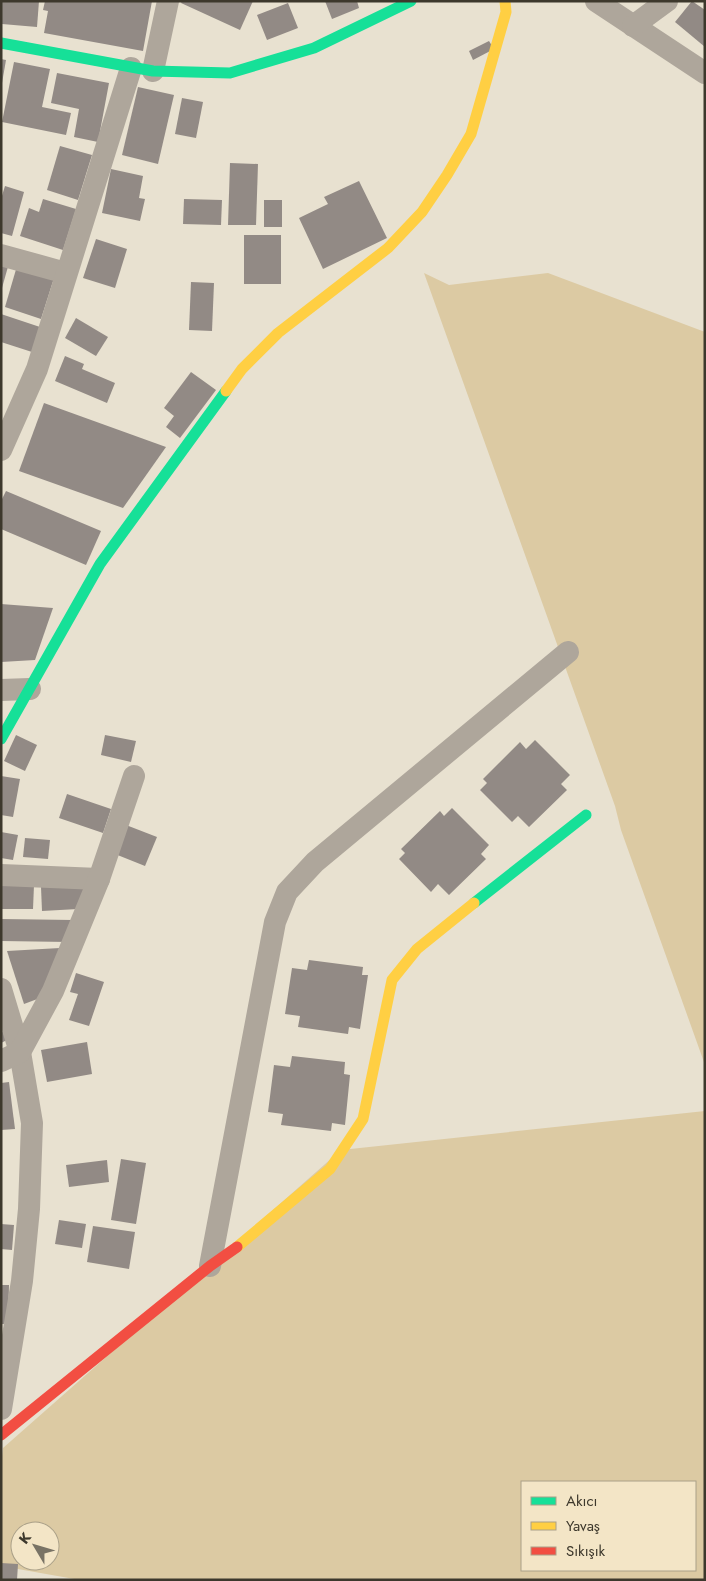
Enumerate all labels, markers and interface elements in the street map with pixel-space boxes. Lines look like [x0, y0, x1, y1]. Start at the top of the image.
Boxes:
legend [521, 1481, 696, 1571]
text: Akıcı [566, 1490, 597, 1512]
text: Yavaş [566, 1515, 600, 1537]
north arrow [10, 1521, 60, 1571]
text: K [14, 1528, 36, 1548]
text: Sıkışık [566, 1540, 606, 1562]

